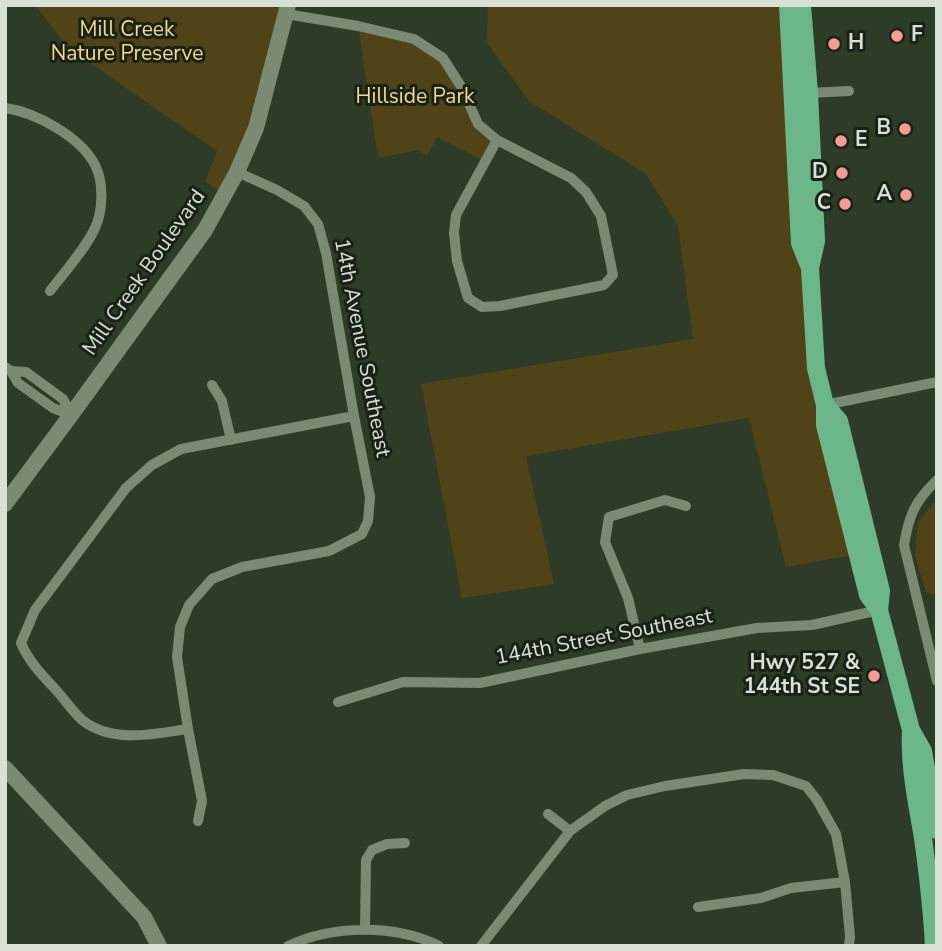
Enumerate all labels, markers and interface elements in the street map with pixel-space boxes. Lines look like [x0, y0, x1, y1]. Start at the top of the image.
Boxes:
park label: Mill Creek Nature Preserve [51, 18, 203, 68]
place label: F [911, 23, 923, 49]
marker: F [889, 28, 905, 44]
place label: H [848, 31, 864, 57]
marker: H [826, 36, 842, 52]
park label: Hillside Park [356, 85, 474, 111]
place label: B [877, 116, 891, 142]
marker: B [897, 121, 913, 137]
place label: E [855, 128, 868, 154]
marker: E [833, 133, 849, 149]
place label: D [812, 160, 828, 186]
marker: D [834, 165, 850, 181]
place label: A [876, 182, 892, 208]
street label: Mill Creek Boulevard [78, 185, 212, 361]
marker: A [898, 187, 914, 203]
place label: C [817, 191, 831, 217]
marker: C [837, 196, 853, 212]
street label: 14th Avenue Southeast [327, 237, 395, 459]
street label: 144th Street Southeast [493, 605, 715, 671]
place label: Hwy 527 & 144th St SE [744, 651, 860, 701]
marker: Hwy 527 & 144th St SE [866, 668, 882, 684]

